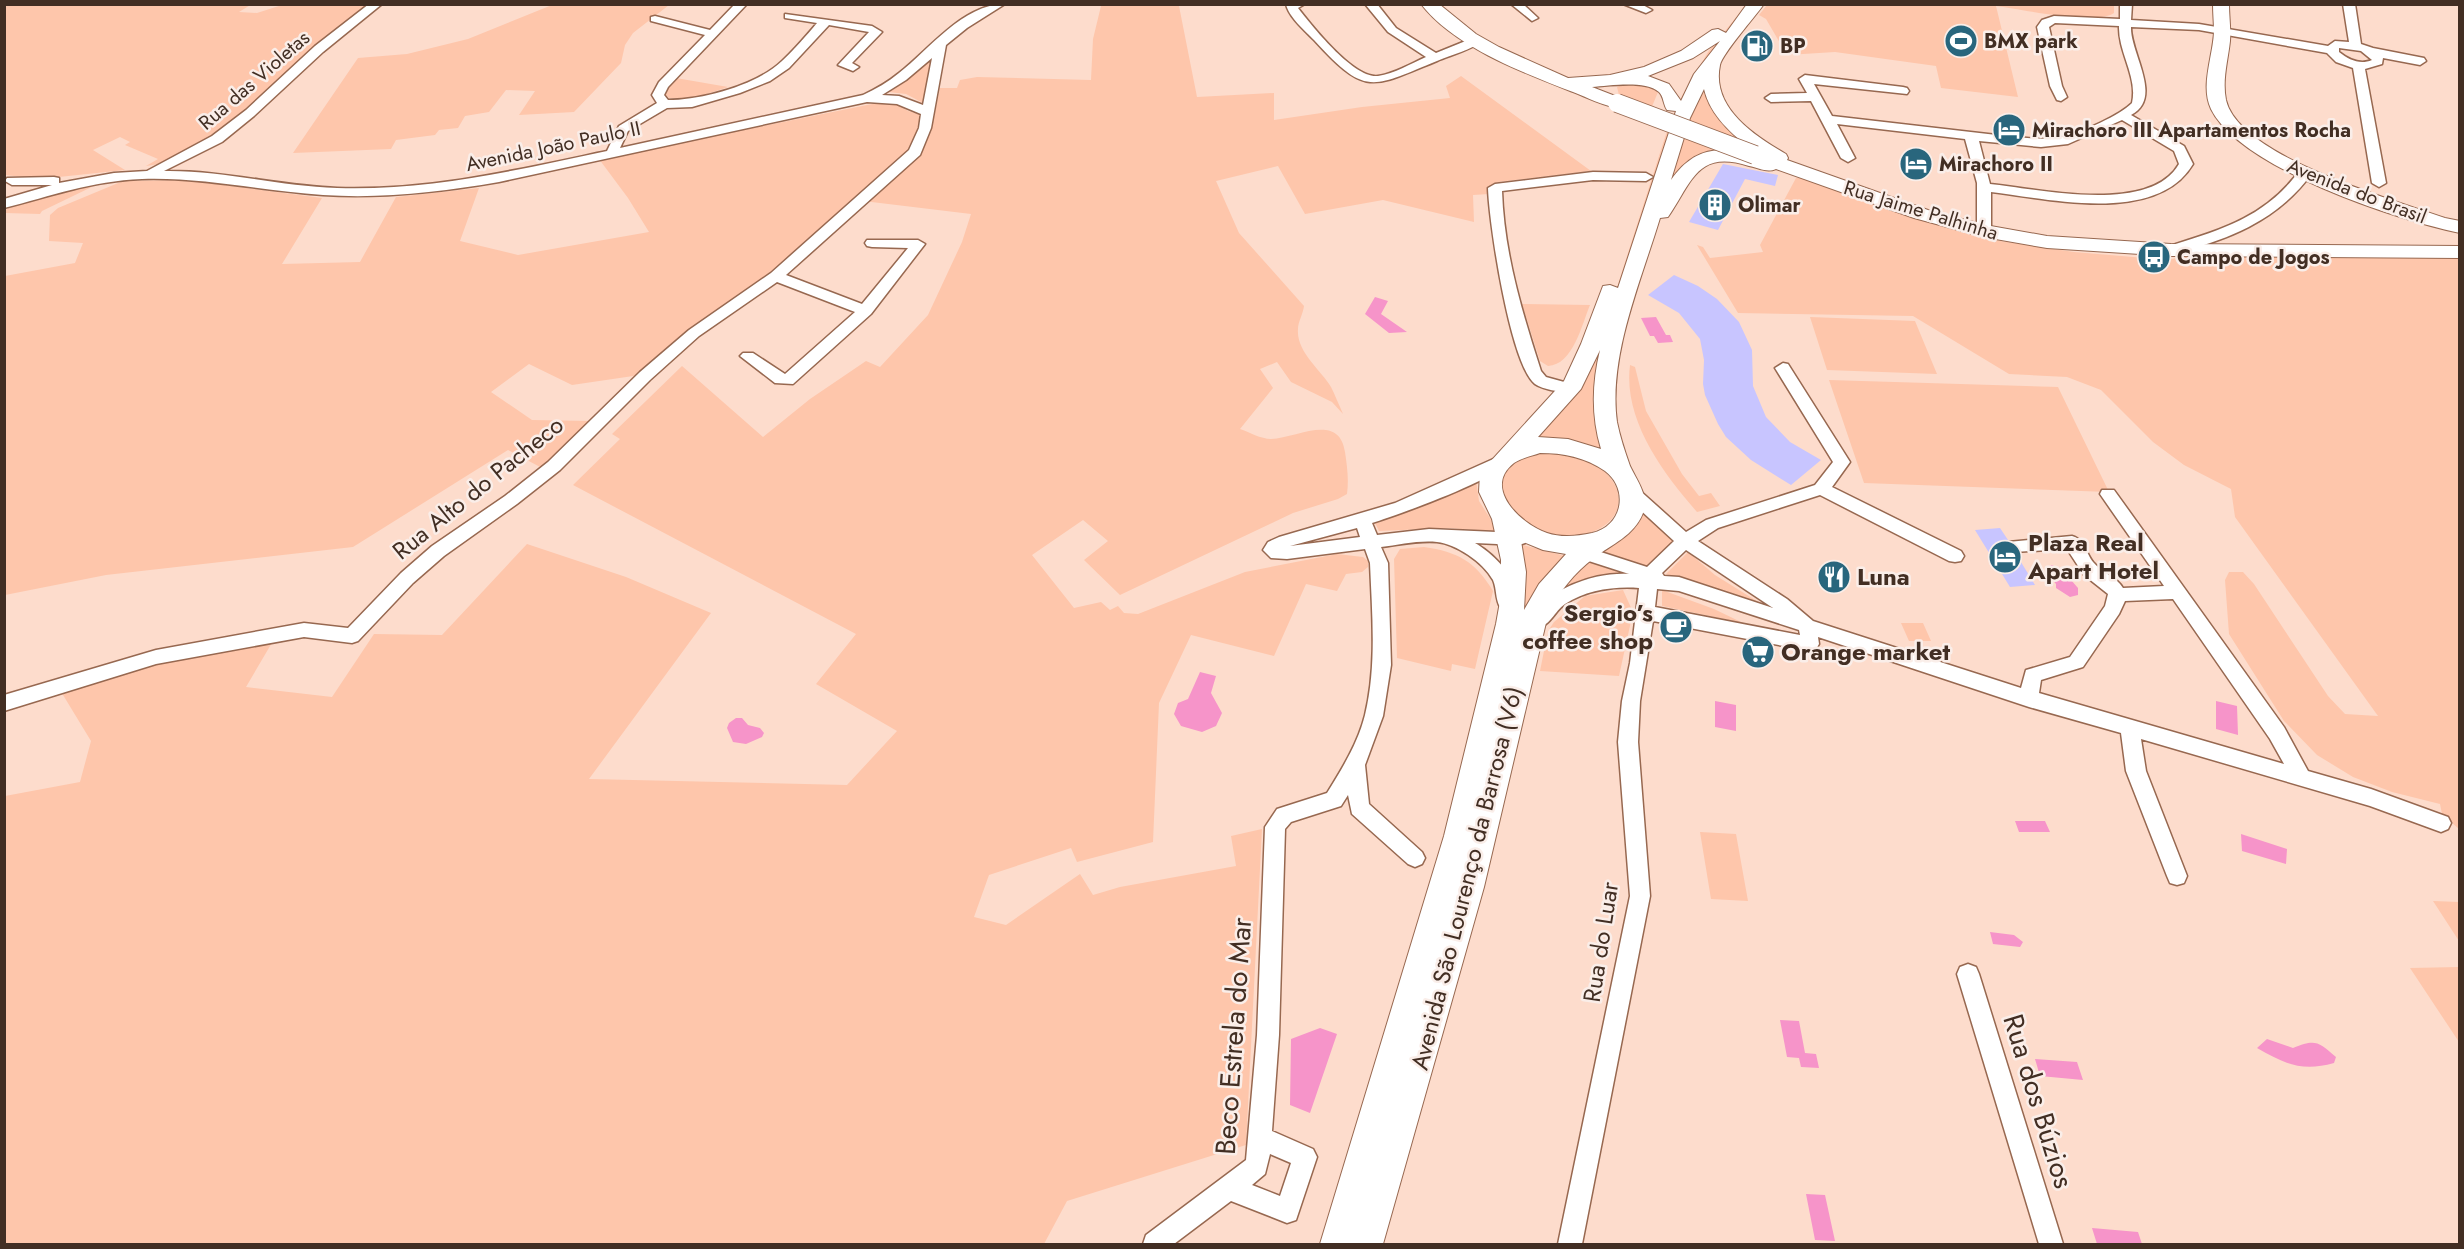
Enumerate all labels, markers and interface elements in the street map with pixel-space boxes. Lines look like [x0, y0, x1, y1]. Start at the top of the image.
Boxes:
sports icon: BMX park [1943, 23, 1979, 59]
street label: Rua das Violetas [192, 24, 316, 137]
place label: BMX park [1984, 27, 2078, 56]
fuel station icon: BP [1739, 28, 1775, 64]
place label: BP [1780, 32, 1806, 61]
hotel icon: Mirachoro III Apartamentos Rocha [1991, 112, 2027, 148]
street label: Avenida João Paulo II [463, 114, 643, 179]
place label: Mirachoro III Apartamentos Rocha [2032, 116, 2351, 145]
hotel icon: Mirachoro II [1898, 146, 1934, 182]
place label: Mirachoro II [1939, 150, 2053, 179]
street label: Avenida do Brasil [2283, 151, 2431, 231]
street label: Rua Jaime Palhinha [1840, 173, 2001, 248]
building icon: Olimar [1697, 187, 1733, 223]
place label: Olimar [1738, 191, 1802, 220]
bus stop icon: Campo de Jogos [2136, 239, 2172, 275]
place label: Campo de Jogos [2177, 243, 2330, 272]
street label: Rua Alto do Pacheco [385, 408, 571, 568]
place label: Plaza Real Apart Hotel [2027, 525, 2159, 588]
hotel icon: Plaza Real Apart Hotel [1987, 539, 2023, 575]
restaurant icon: Luna [1816, 559, 1852, 595]
place label: Luna [1857, 559, 1910, 594]
place label: Sergio’s coffee shop [1522, 595, 1653, 658]
cafe icon: Sergio’s coffee shop [1658, 609, 1694, 645]
supermarket icon: Orange market [1740, 634, 1776, 670]
place label: Orange market [1781, 634, 1951, 669]
street label: Avenida São Lourenço da Barrosa (V6) [1402, 682, 1531, 1073]
street label: Rua do Luar [1574, 878, 1627, 1005]
street label: Beco Estrela do Mar [1205, 916, 1262, 1156]
street label: Rua dos Búzios [1993, 1009, 2084, 1193]

